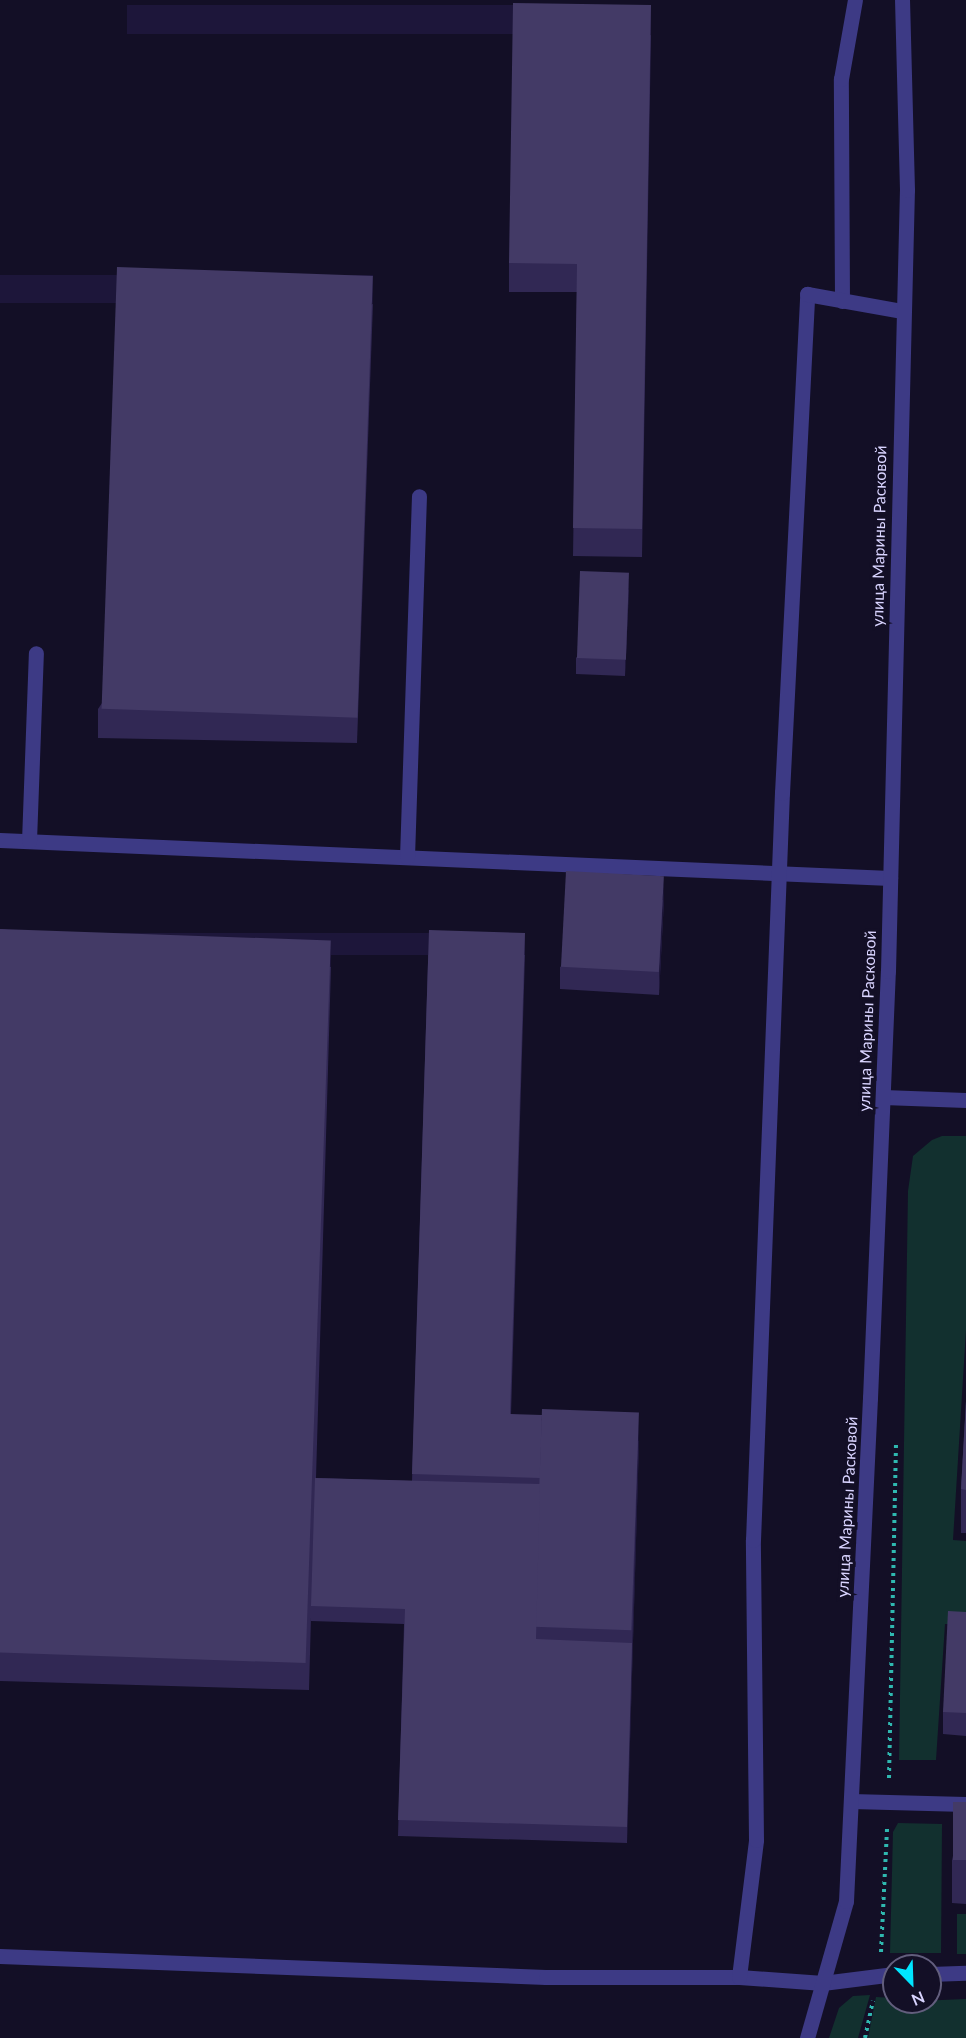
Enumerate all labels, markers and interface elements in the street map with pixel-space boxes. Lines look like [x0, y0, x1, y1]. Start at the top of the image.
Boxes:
street label: улица Марины Расковой [868, 445, 890, 627]
street label: улица Марины Расковой [854, 930, 880, 1112]
street label: улица Марины Расковой [833, 1416, 861, 1598]
north arrow [882, 1954, 942, 2014]
text: N [909, 1988, 928, 2010]

